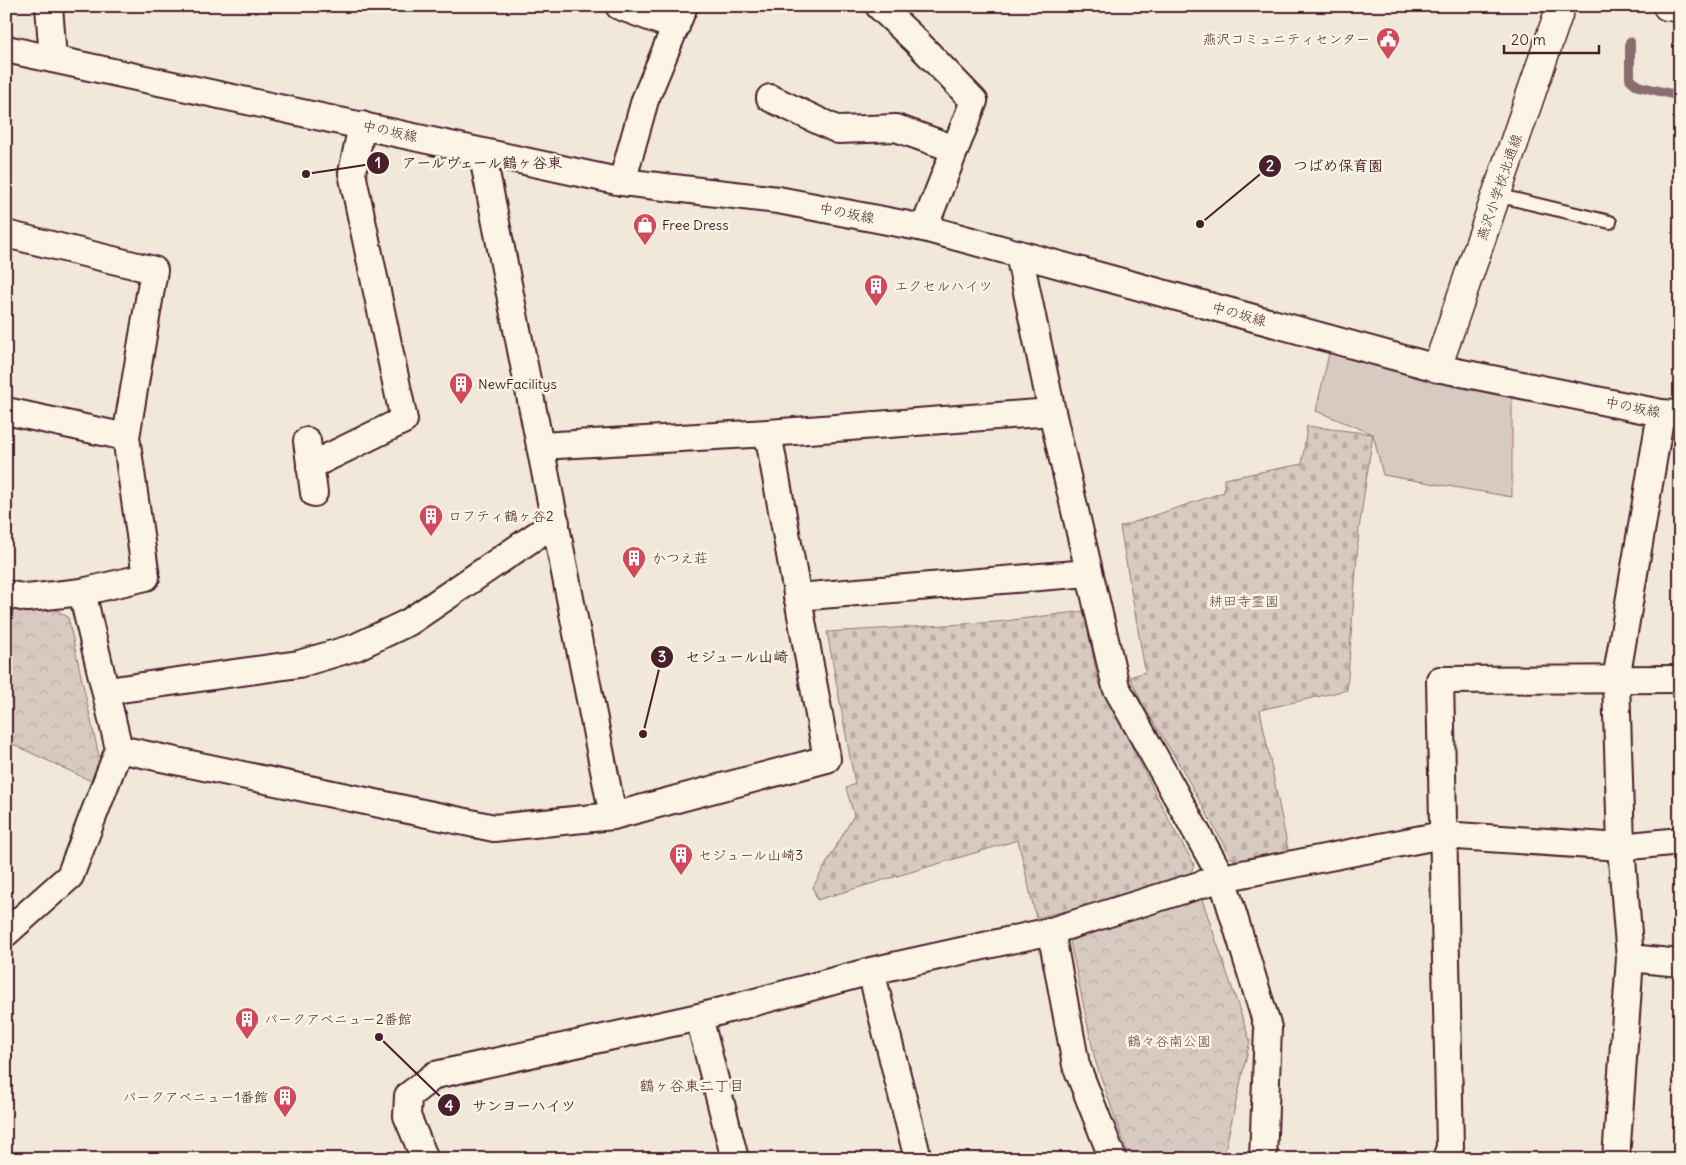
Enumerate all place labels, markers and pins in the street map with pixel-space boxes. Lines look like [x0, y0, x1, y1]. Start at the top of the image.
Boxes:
public building icon: 燕沢コミュニティセンター [1375, 26, 1401, 60]
place label: 燕沢コミュニティセンター [1203, 30, 1370, 48]
callout: アールヴェール鶴ヶ谷東 [365, 148, 574, 178]
callout: つばめ保育園 [1258, 151, 1393, 181]
shop icon: Free Dress [632, 212, 658, 246]
place label: Free Dress [662, 216, 729, 234]
building icon: エクセルハイツ [863, 273, 889, 307]
place label: エクセルハイツ [894, 277, 993, 295]
building icon: NewFacilitys [448, 371, 474, 405]
place label: NewFacilitys [478, 375, 557, 393]
building icon: ロフティ鶴ヶ谷2 [418, 503, 444, 537]
place label: ロフティ鶴ヶ谷2 [448, 507, 554, 525]
building icon: かつえ荘 [621, 545, 647, 579]
place label: かつえ荘 [652, 549, 708, 567]
callout: セジュール山崎 [649, 642, 799, 672]
building icon: セジュール山崎3 [668, 842, 694, 876]
place label: セジュール山崎3 [698, 846, 803, 864]
building icon: パークアベニュー2番館 [234, 1006, 260, 1040]
place label: パークアベニュー2番館 [264, 1010, 412, 1028]
building icon: パークアベニュー1番館 [272, 1084, 298, 1118]
place label: パークアベニュー1番館 [122, 1088, 268, 1106]
callout: サンヨーハイツ [437, 1090, 586, 1120]

